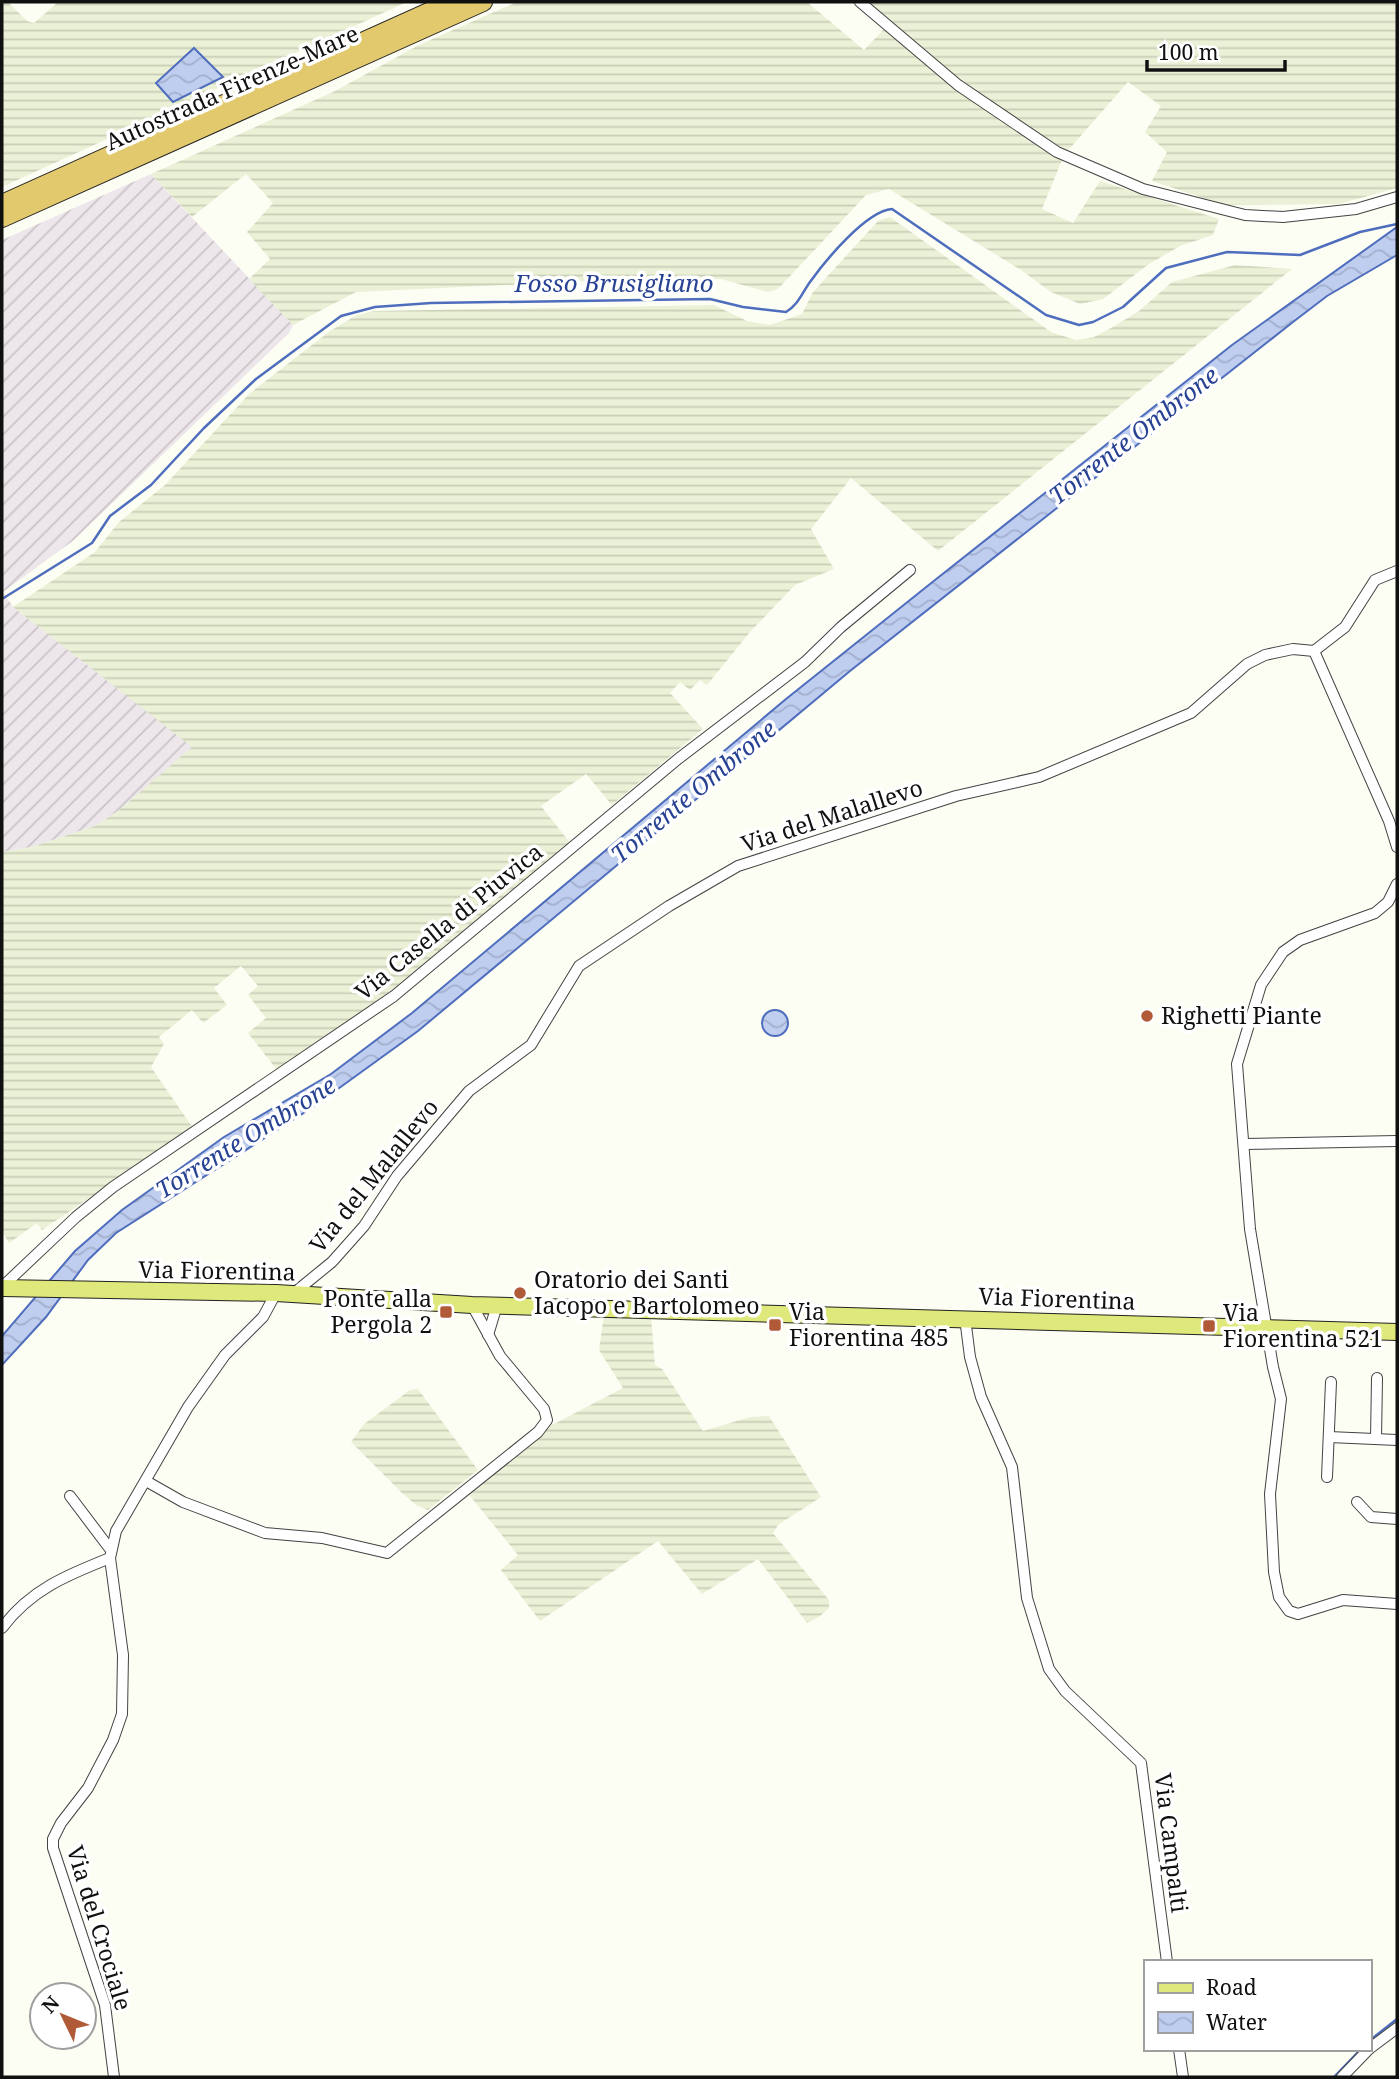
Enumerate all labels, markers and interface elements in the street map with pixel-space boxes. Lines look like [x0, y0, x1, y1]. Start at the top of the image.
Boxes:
street label: Autostrada Firenze-Mare [100, 17, 363, 157]
scale bar [1147, 28, 1285, 72]
text: 100 m [1158, 38, 1219, 66]
water label: Fosso Brusigliano [514, 266, 713, 299]
water label: Torrente Ombrone [1042, 358, 1225, 511]
water label: Torrente Ombrone [603, 712, 783, 870]
street label: Via del Malallevo [737, 771, 927, 859]
street label: Via Casella di Piuvica [348, 835, 549, 1007]
place label: Righetti Piante [1161, 999, 1322, 1031]
marker: Righetti Piante [1139, 1008, 1155, 1024]
water label: Torrente Ombrone [149, 1068, 342, 1205]
street label: Via del Malallevo [301, 1092, 445, 1259]
street label: Via Fiorentina [138, 1253, 296, 1287]
place label: Oratorio dei Santi Iacopo e Bartolomeo [534, 1263, 760, 1321]
street label: Via Fiorentina [978, 1279, 1136, 1317]
place label: Ponte alla Pergola 2 [323, 1282, 432, 1340]
marker: Oratorio dei Santi Iacopo e Bartolomeo [512, 1285, 528, 1301]
place label: Via Fiorentina 485 [789, 1295, 949, 1353]
place label: Via Fiorentina 521 [1223, 1296, 1383, 1354]
marker: Ponte alla Pergola 2 [438, 1304, 454, 1320]
marker: Via Fiorentina 485 [767, 1317, 783, 1333]
marker: Via Fiorentina 521 [1201, 1318, 1217, 1334]
street label: Via Campalti [1148, 1771, 1196, 1915]
street label: Via del Crociale [60, 1841, 140, 2014]
legend [1144, 1960, 1371, 2051]
text: Road [1206, 1973, 1257, 2001]
north arrow [28, 1981, 98, 2051]
text: N [36, 1990, 65, 2019]
text: Water [1206, 2008, 1267, 2036]

